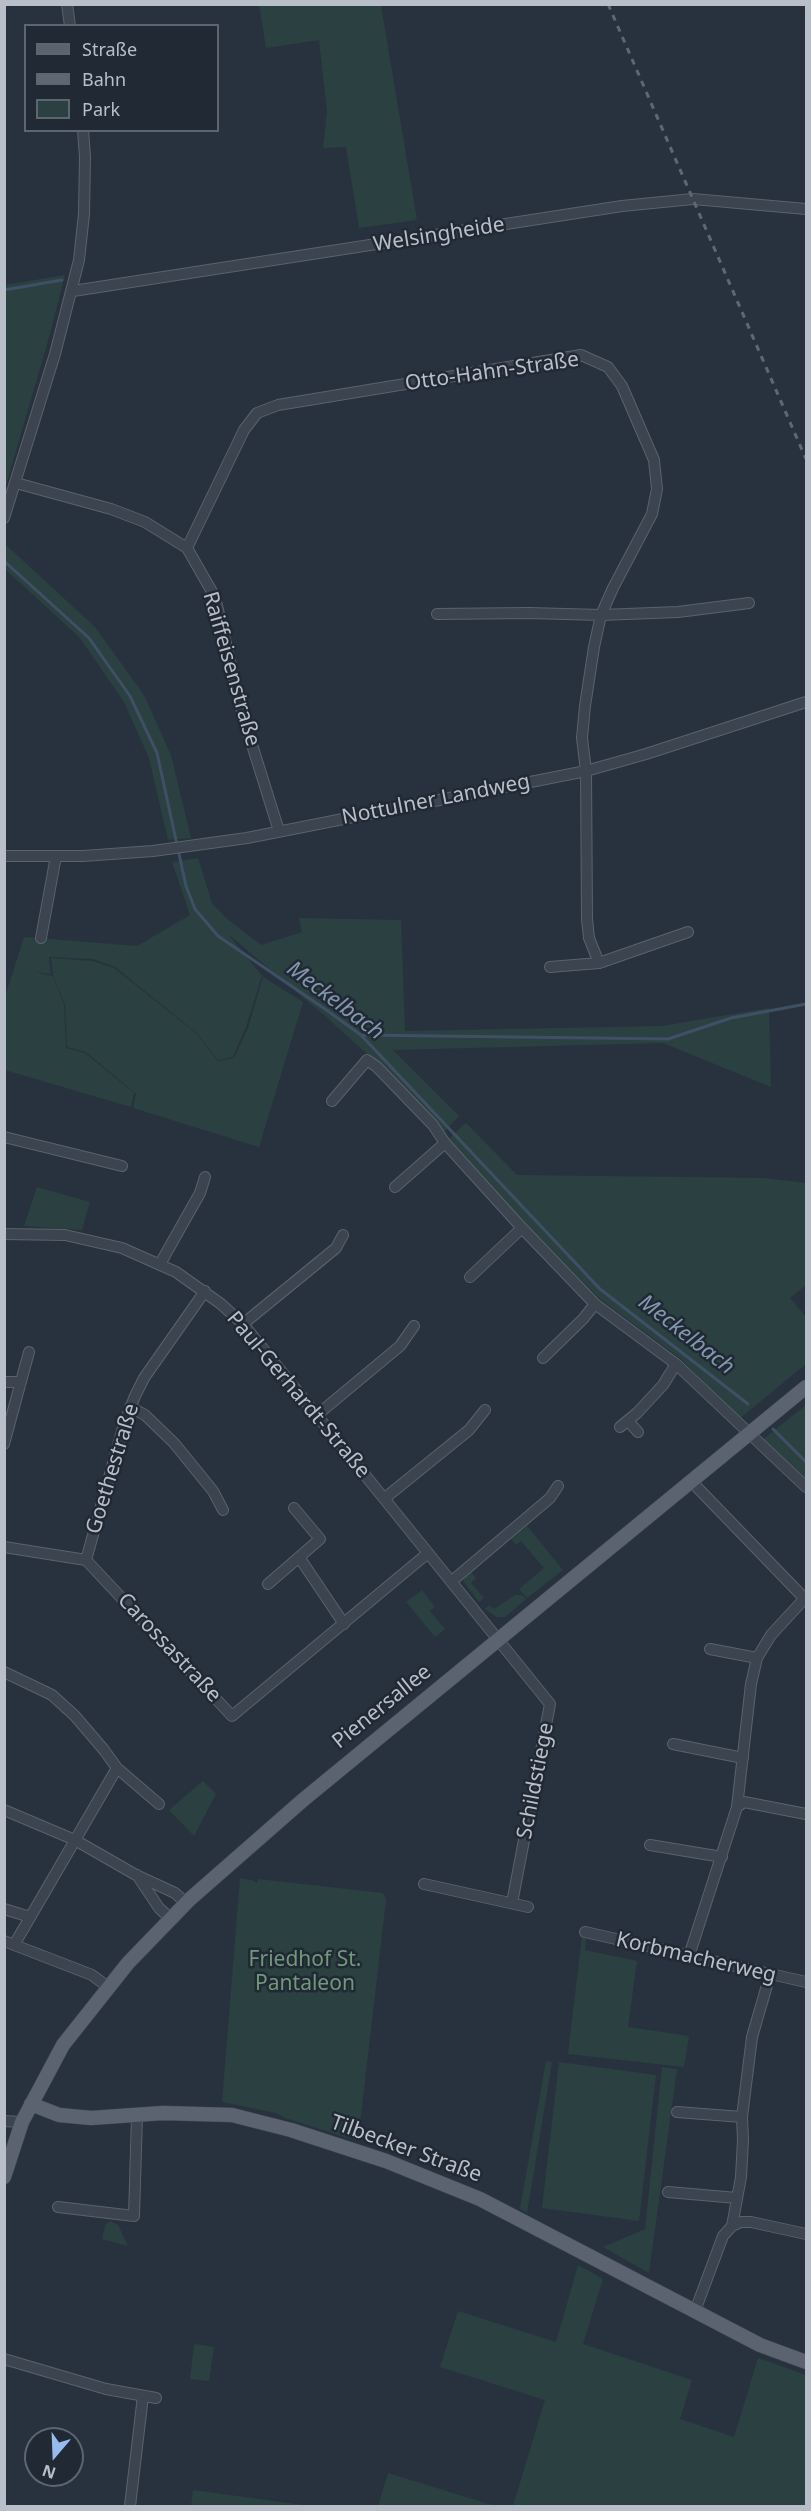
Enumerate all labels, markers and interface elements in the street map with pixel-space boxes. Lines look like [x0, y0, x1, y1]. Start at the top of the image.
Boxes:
legend [24, 24, 219, 132]
text: Straße [82, 37, 137, 61]
text: Bahn [82, 67, 126, 91]
text: Park [82, 97, 120, 121]
street label: Welsingheide [371, 212, 507, 258]
street label: Otto-Hahn-Straße [403, 347, 581, 397]
street label: Raiffeisenstraße [197, 589, 265, 749]
street label: Nottulner Landweg [340, 769, 532, 831]
water label: Meckelbach [281, 956, 389, 1046]
water label: Meckelbach [633, 1289, 739, 1381]
street label: Paul-Gerhardt-Straße [221, 1306, 375, 1484]
street label: Goethestraße [81, 1401, 145, 1537]
street label: Carossastraße [112, 1588, 226, 1708]
street label: Pienersallee [328, 1660, 436, 1754]
street label: Schildstiege [512, 1721, 560, 1841]
street label: Korbmacherweg [613, 1927, 779, 1989]
park label: Friedhof St. Pantaleon [249, 1947, 361, 1997]
street label: Tilbecker Straße [327, 2110, 485, 2188]
north arrow [24, 2427, 84, 2487]
text: N [39, 2460, 59, 2485]

